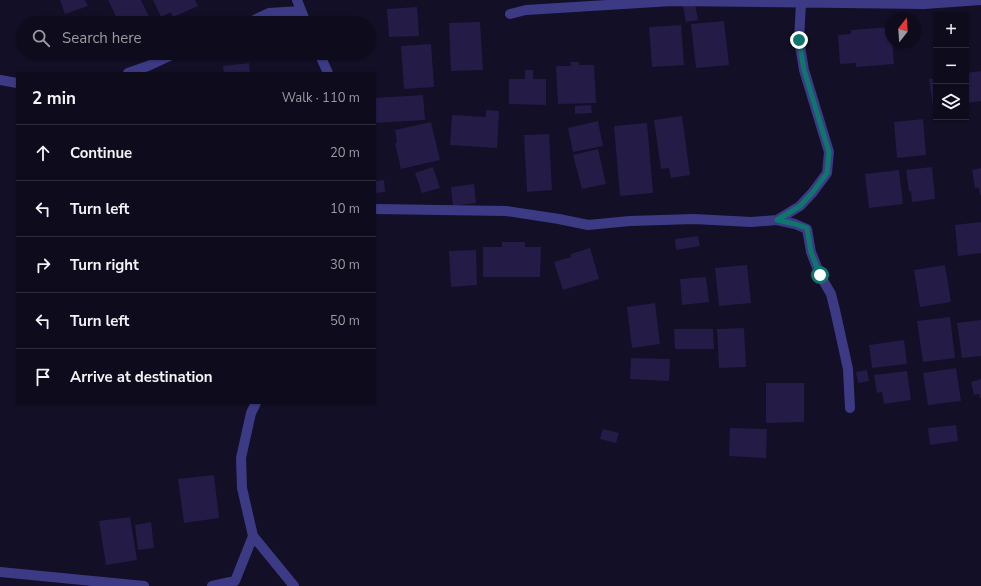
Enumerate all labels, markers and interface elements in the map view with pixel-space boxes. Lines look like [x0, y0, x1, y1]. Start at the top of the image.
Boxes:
north arrow [885, 12, 921, 48]
map controls [933, 12, 969, 120]
button: + [933, 12, 969, 48]
search box [16, 16, 376, 60]
icon: search [30, 27, 52, 49]
text: Search here [62, 28, 142, 48]
route end [790, 31, 808, 49]
button: − [933, 48, 969, 84]
button: layers [933, 84, 969, 120]
text: 2 min [32, 87, 76, 110]
text: Walk · 110 m [282, 89, 360, 107]
icon: ahead [32, 142, 54, 164]
text: Continue [70, 143, 132, 163]
text: 20 m [330, 144, 360, 162]
icon: left [32, 198, 54, 220]
text: Turn left [70, 199, 129, 219]
text: 10 m [330, 200, 360, 218]
icon: right [32, 254, 54, 276]
text: Turn right [70, 255, 139, 275]
text: 30 m [330, 256, 360, 274]
route start [811, 266, 829, 284]
icon: left [32, 310, 54, 332]
text: Turn left [70, 311, 129, 331]
text: 50 m [330, 312, 360, 330]
icon: arrive [32, 366, 54, 388]
text: Arrive at destination [70, 367, 213, 387]

